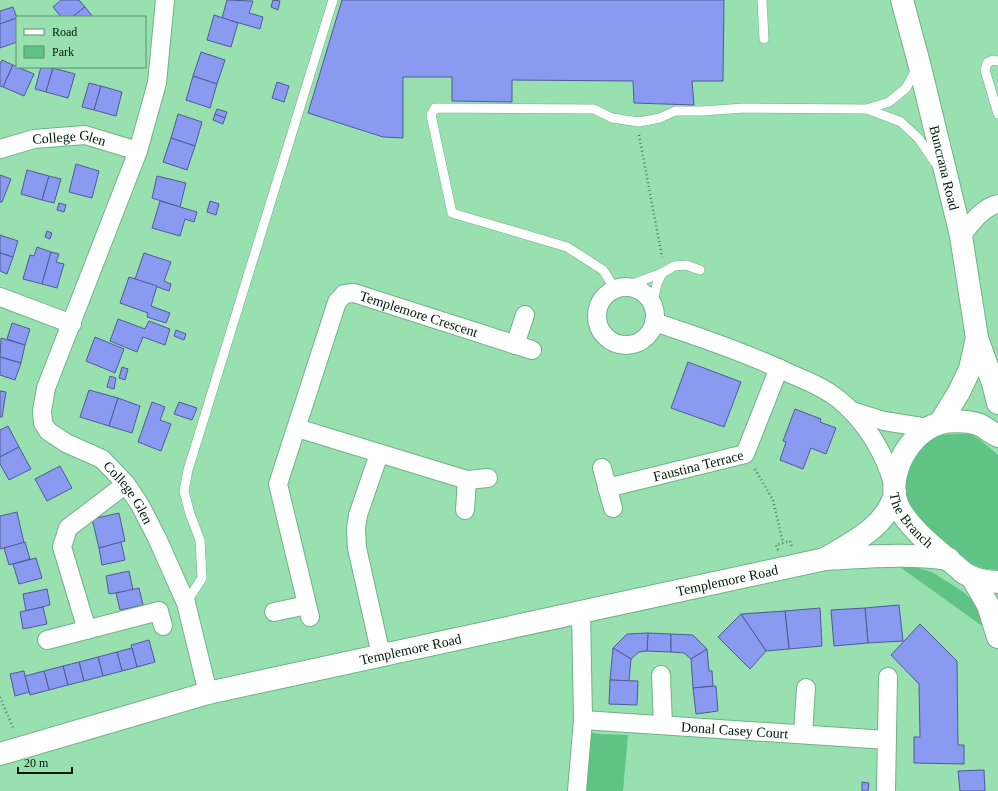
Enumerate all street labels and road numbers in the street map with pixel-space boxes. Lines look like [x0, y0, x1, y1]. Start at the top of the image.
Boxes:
street label: Buncrana Road [926, 124, 961, 212]
street label: College Glen [32, 128, 108, 149]
street label: Templemore Crescent [358, 288, 480, 340]
street label: Faustina Terrace [652, 448, 745, 484]
street label: College Glen [100, 458, 155, 527]
street label: The Branch [887, 491, 936, 551]
street label: Templemore Road [675, 562, 779, 599]
street label: Templemore Road [358, 631, 463, 668]
street label: Donal Casey Court [681, 719, 789, 741]

